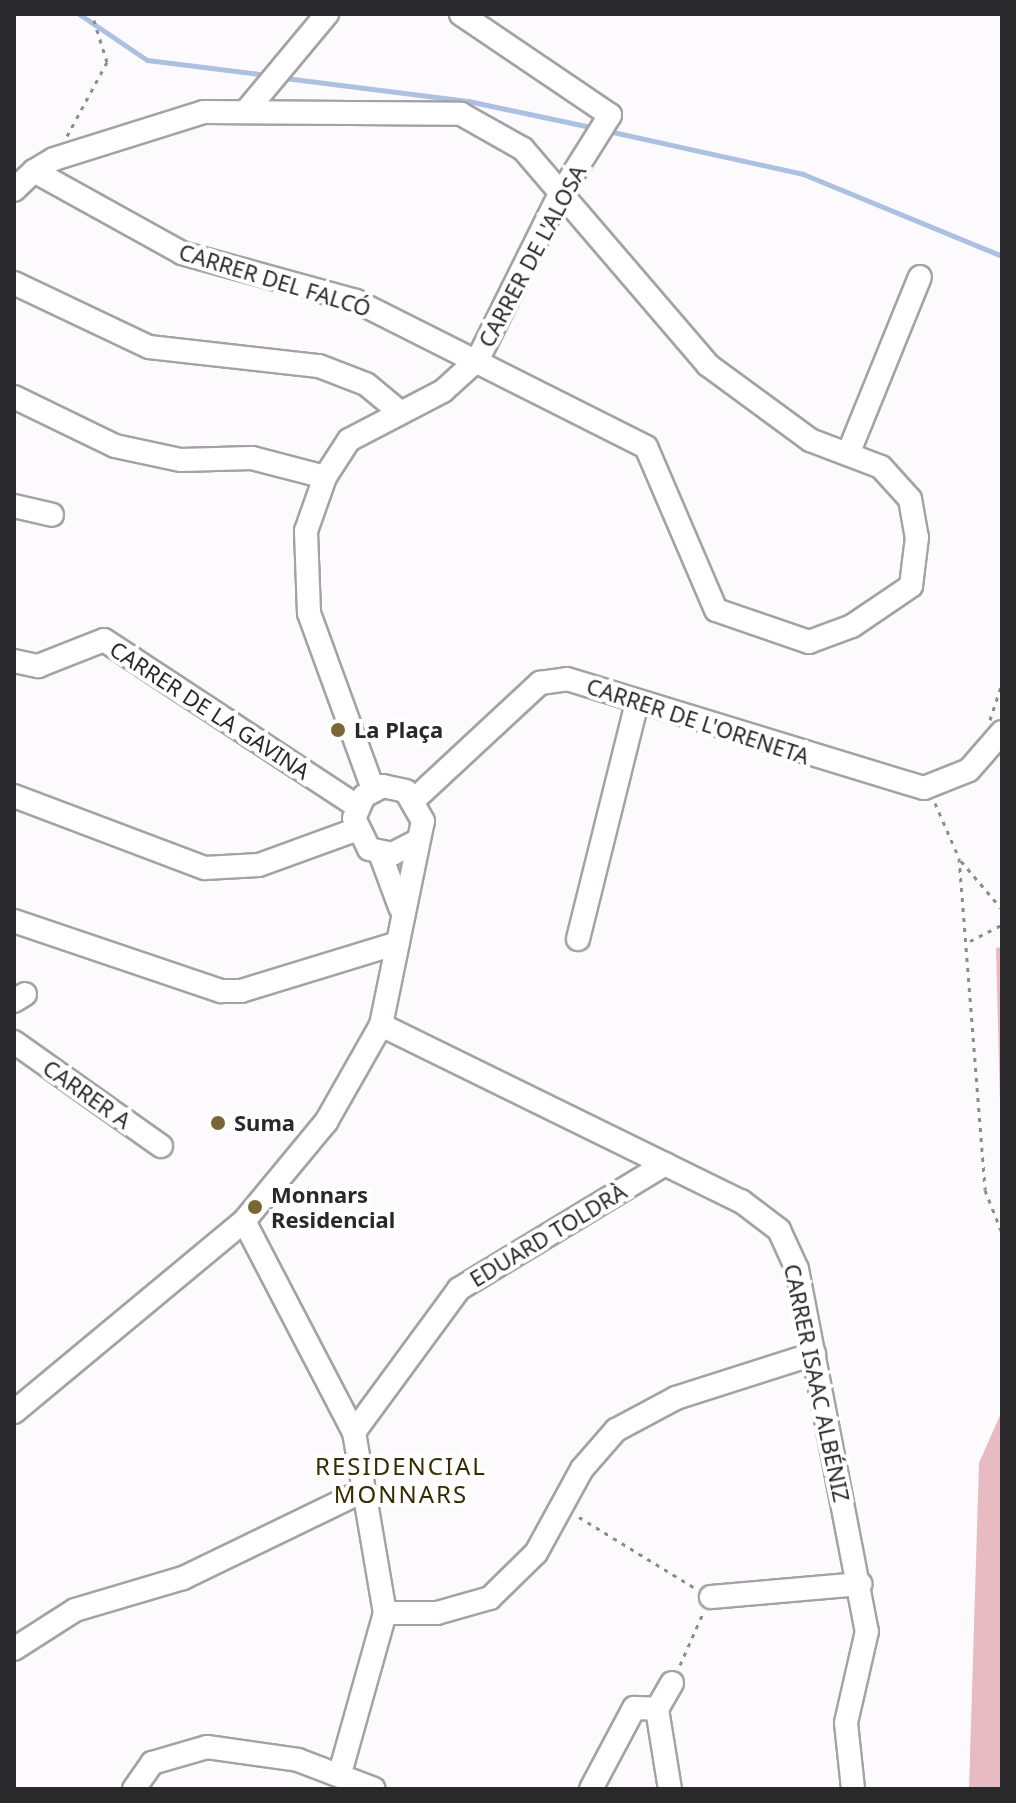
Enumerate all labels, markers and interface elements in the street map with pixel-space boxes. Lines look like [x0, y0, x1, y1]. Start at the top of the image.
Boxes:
street label: CARRER DE L'ALOSA [473, 160, 591, 352]
street label: CARRER DEL FALCÓ [176, 238, 374, 322]
street label: CARRER DE LA GAVINA [105, 636, 315, 784]
street label: CARRER DE L'ORENETA [583, 673, 813, 769]
place label: La Plaça [354, 717, 443, 743]
marker: La Plaça [329, 721, 347, 739]
street label: CARRER A [38, 1054, 136, 1134]
place label: Suma [234, 1110, 295, 1136]
marker: Suma [209, 1114, 227, 1132]
street label: EDUARD TOLDRÀ [465, 1178, 631, 1292]
place label: Monnars Residencial [271, 1181, 395, 1232]
marker: Monnars Residencial [246, 1198, 264, 1216]
street label: CARRER ISAAC ALBÉNIZ [779, 1262, 855, 1504]
district label: RESIDENCIAL MONNARS [315, 1452, 487, 1508]

